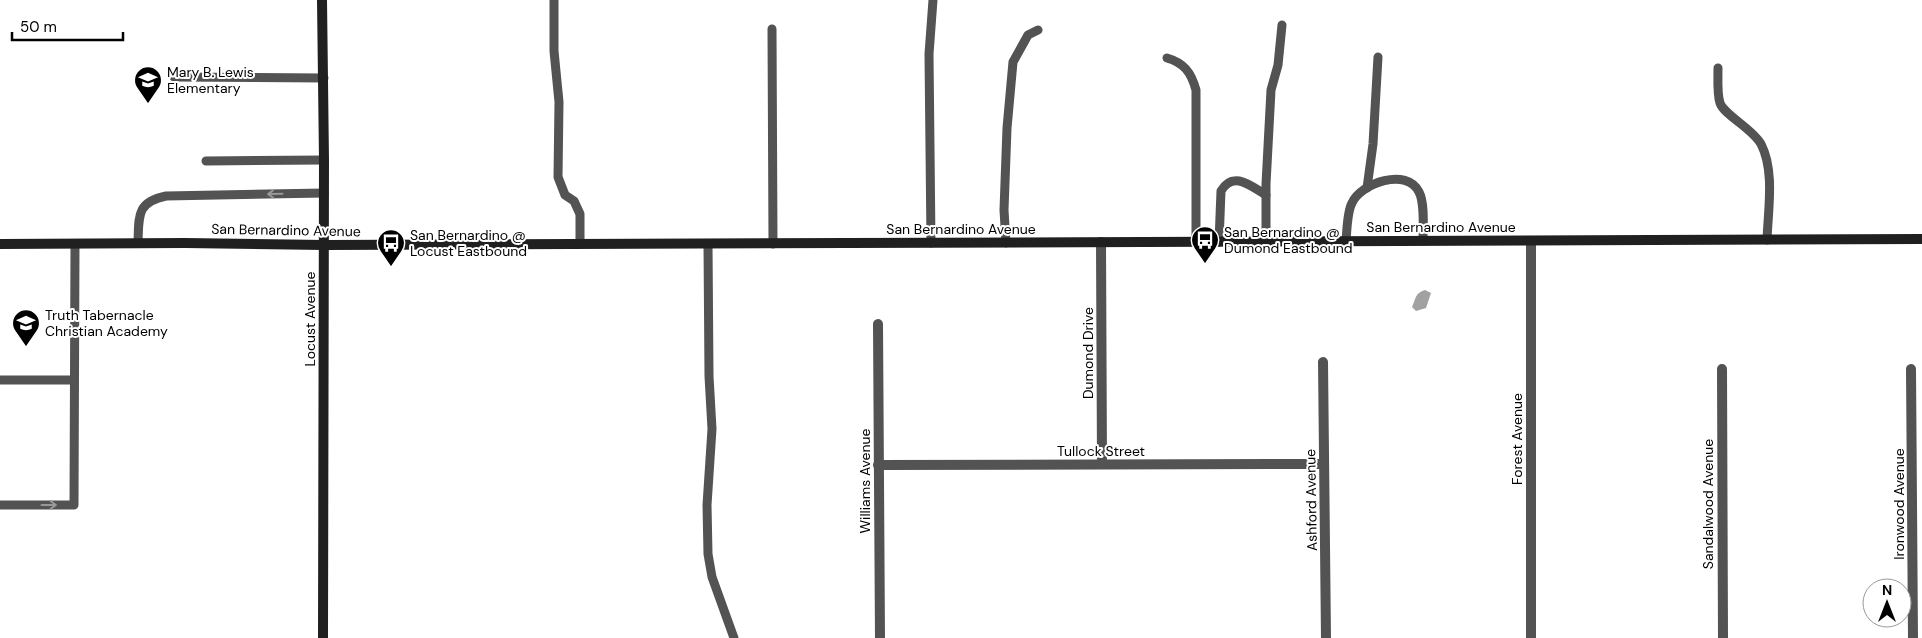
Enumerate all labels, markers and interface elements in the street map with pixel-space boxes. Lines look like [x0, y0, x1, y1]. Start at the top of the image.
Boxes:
scale bar [12, 10, 124, 42]
text: 50 m [20, 17, 57, 37]
place label: Mary B. Lewis Elementary [167, 63, 254, 97]
school or university icon: Mary B. Lewis Elementary [133, 65, 163, 104]
one-way arrow [268, 189, 284, 199]
street label: San Bernardino Avenue [1366, 218, 1516, 236]
street label: San Bernardino Avenue [211, 220, 361, 240]
street label: San Bernardino Avenue [886, 220, 1036, 238]
place label: San Bernardino @ Dumond Eastbound [1224, 223, 1353, 257]
bus stop icon: San Bernardino @ Dumond Eastbound [1190, 225, 1220, 264]
place label: San Bernardino @ Locust Eastbound [410, 226, 527, 260]
bus stop icon: San Bernardino @ Locust Eastbound [376, 228, 406, 267]
street label: Locust Avenue [301, 271, 319, 366]
place label: Truth Tabernacle Christian Academy [45, 306, 168, 340]
street label: Dumond Drive [1079, 307, 1097, 399]
school or university icon: Truth Tabernacle Christian Academy [11, 308, 41, 347]
street label: Forest Avenue [1508, 393, 1526, 485]
street label: Williams Avenue [856, 428, 874, 533]
street label: Sandalwood Avenue [1699, 439, 1717, 569]
street label: Tullock Street [1057, 442, 1145, 460]
street label: Ironwood Avenue [1890, 448, 1908, 560]
street label: Ashford Avenue [1301, 449, 1321, 551]
one-way arrow [40, 500, 56, 510]
north arrow [1862, 578, 1912, 628]
text: N [1882, 581, 1892, 599]

